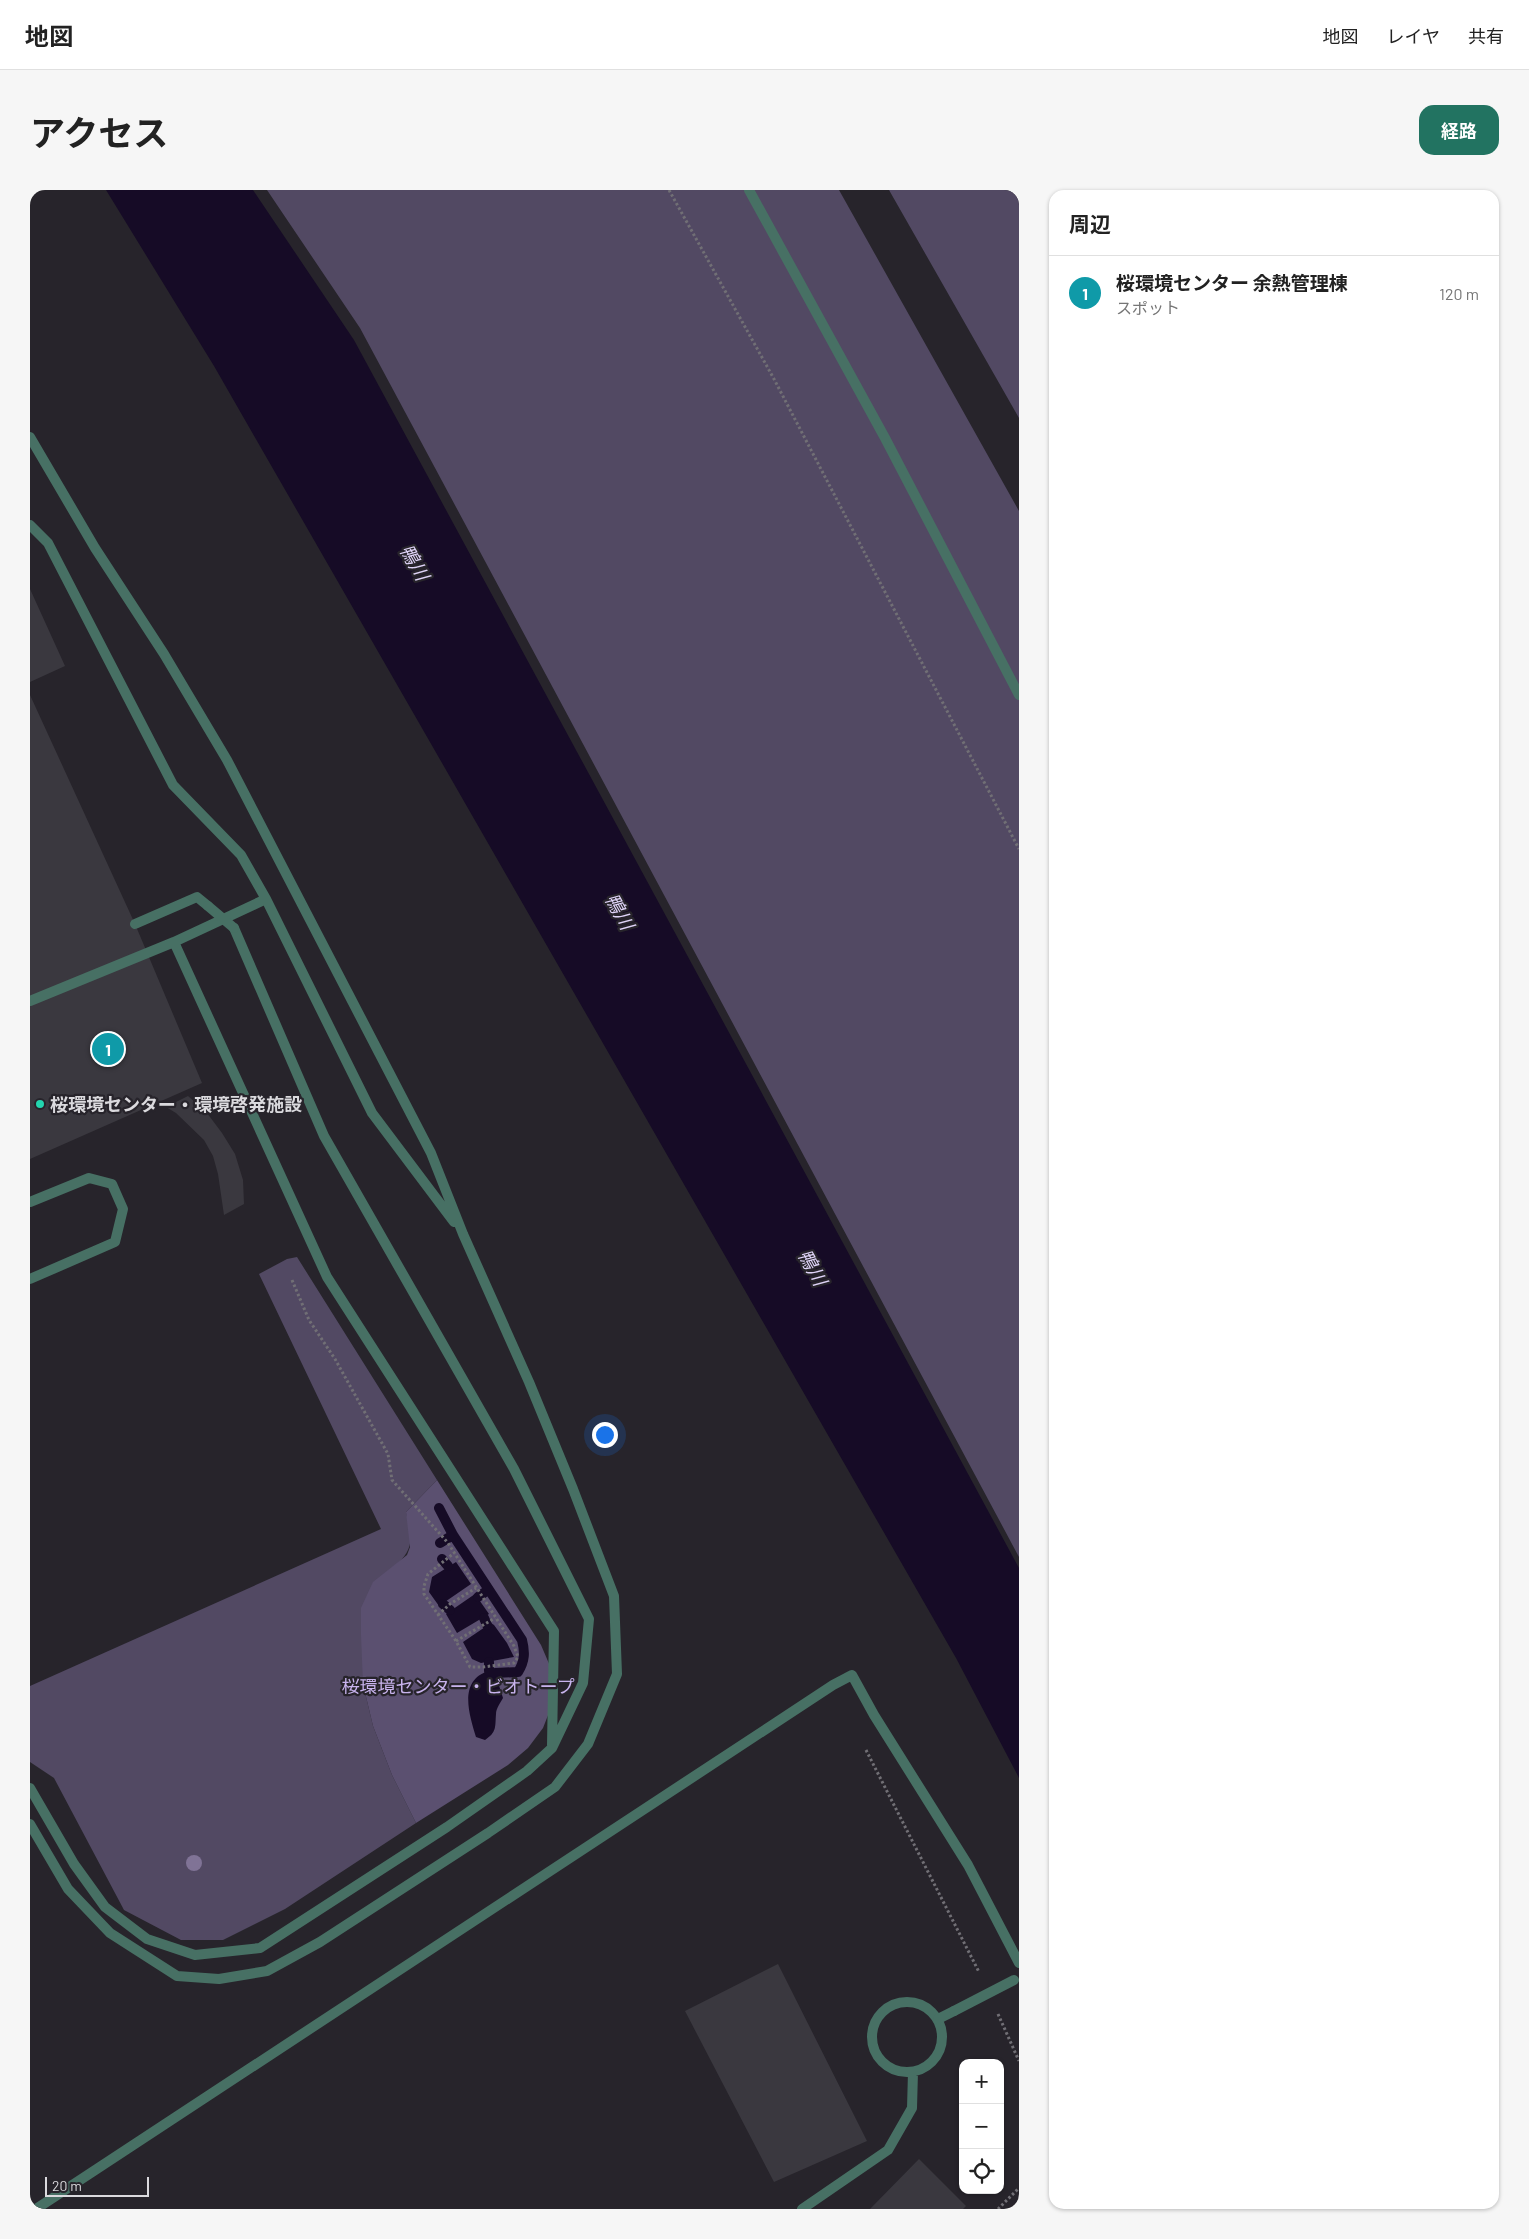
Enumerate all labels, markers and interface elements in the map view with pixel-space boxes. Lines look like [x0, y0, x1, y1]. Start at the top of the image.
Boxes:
text: 地図 [25, 21, 73, 50]
text: 地図 [1323, 25, 1359, 47]
text: レイヤ [1387, 25, 1440, 47]
text: 共有 [1468, 25, 1504, 47]
button: 経路 [1419, 105, 1499, 155]
text: アクセス [30, 111, 168, 153]
text: 周辺 [1069, 211, 1111, 236]
text: 桜環境センター 余熱管理棟 [1116, 271, 1348, 294]
text: 1 [1082, 284, 1088, 303]
text: 120 m [1439, 284, 1479, 303]
text: スポット [1116, 298, 1180, 317]
water label: 鴨川 [396, 540, 435, 586]
water label: 鴨川 [601, 889, 640, 935]
pin: 1 [92, 1030, 124, 1068]
place label: 桜環境センター・環境啓発施設 [50, 1093, 302, 1115]
marker: 桜環境センター・環境啓発施設 [34, 1098, 46, 1110]
water label: 鴨川 [794, 1245, 833, 1291]
your location [592, 1422, 618, 1448]
park label: 桜環境センター・ビオトープ [342, 1675, 574, 1697]
map controls [959, 2059, 1004, 2194]
button: + [959, 2059, 1004, 2104]
button: − [959, 2104, 1004, 2149]
button: locate [959, 2149, 1004, 2194]
scale bar [45, 2174, 149, 2197]
text: 20 m [52, 2177, 82, 2194]

